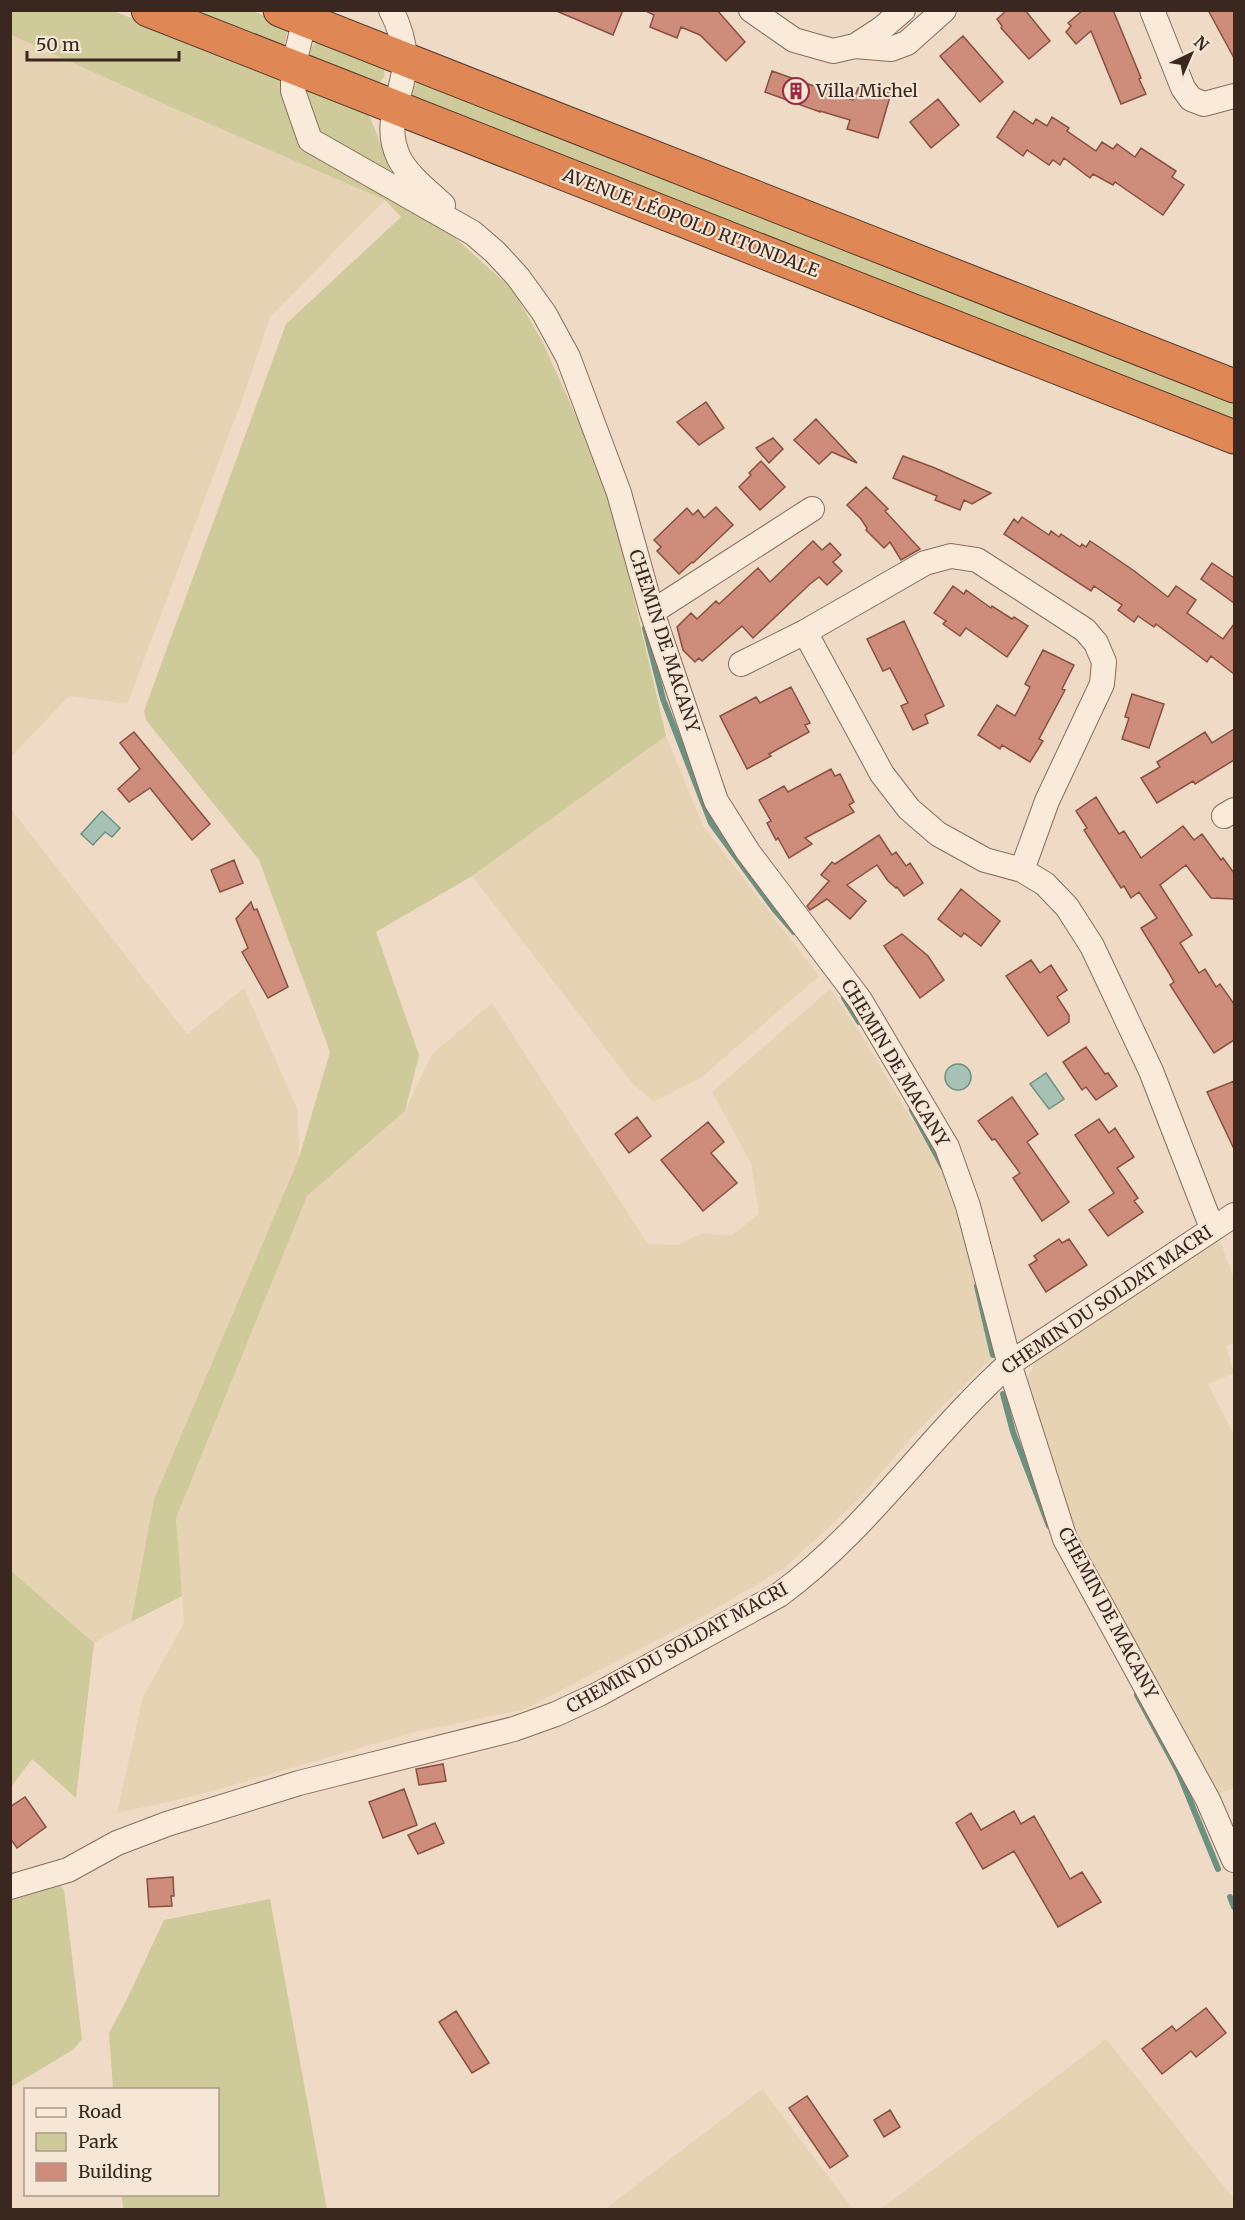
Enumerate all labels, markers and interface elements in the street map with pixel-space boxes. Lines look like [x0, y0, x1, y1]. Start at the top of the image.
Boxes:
scale bar [27, 24, 178, 62]
north arrow [1161, 24, 1221, 84]
text: N [1190, 32, 1213, 55]
text: 50 m [36, 33, 80, 56]
building icon: Villa Michel [781, 76, 811, 106]
place label: Villa Michel [815, 79, 918, 102]
street label: AVENUE LÉOPOLD RITONDALE [559, 163, 823, 282]
street label: CHEMIN DE MACANY [624, 546, 705, 736]
street label: CHEMIN DE MACANY [836, 975, 955, 1151]
street label: CHEMIN DU SOLDAT MACRI [997, 1220, 1217, 1379]
street label: CHEMIN DE MACANY [1053, 1523, 1164, 1703]
street label: CHEMIN DU SOLDAT MACRI [562, 1577, 791, 1718]
legend [24, 2088, 219, 2196]
text: Road [78, 2100, 122, 2123]
text: Park [78, 2130, 119, 2153]
text: Building [78, 2160, 152, 2183]

